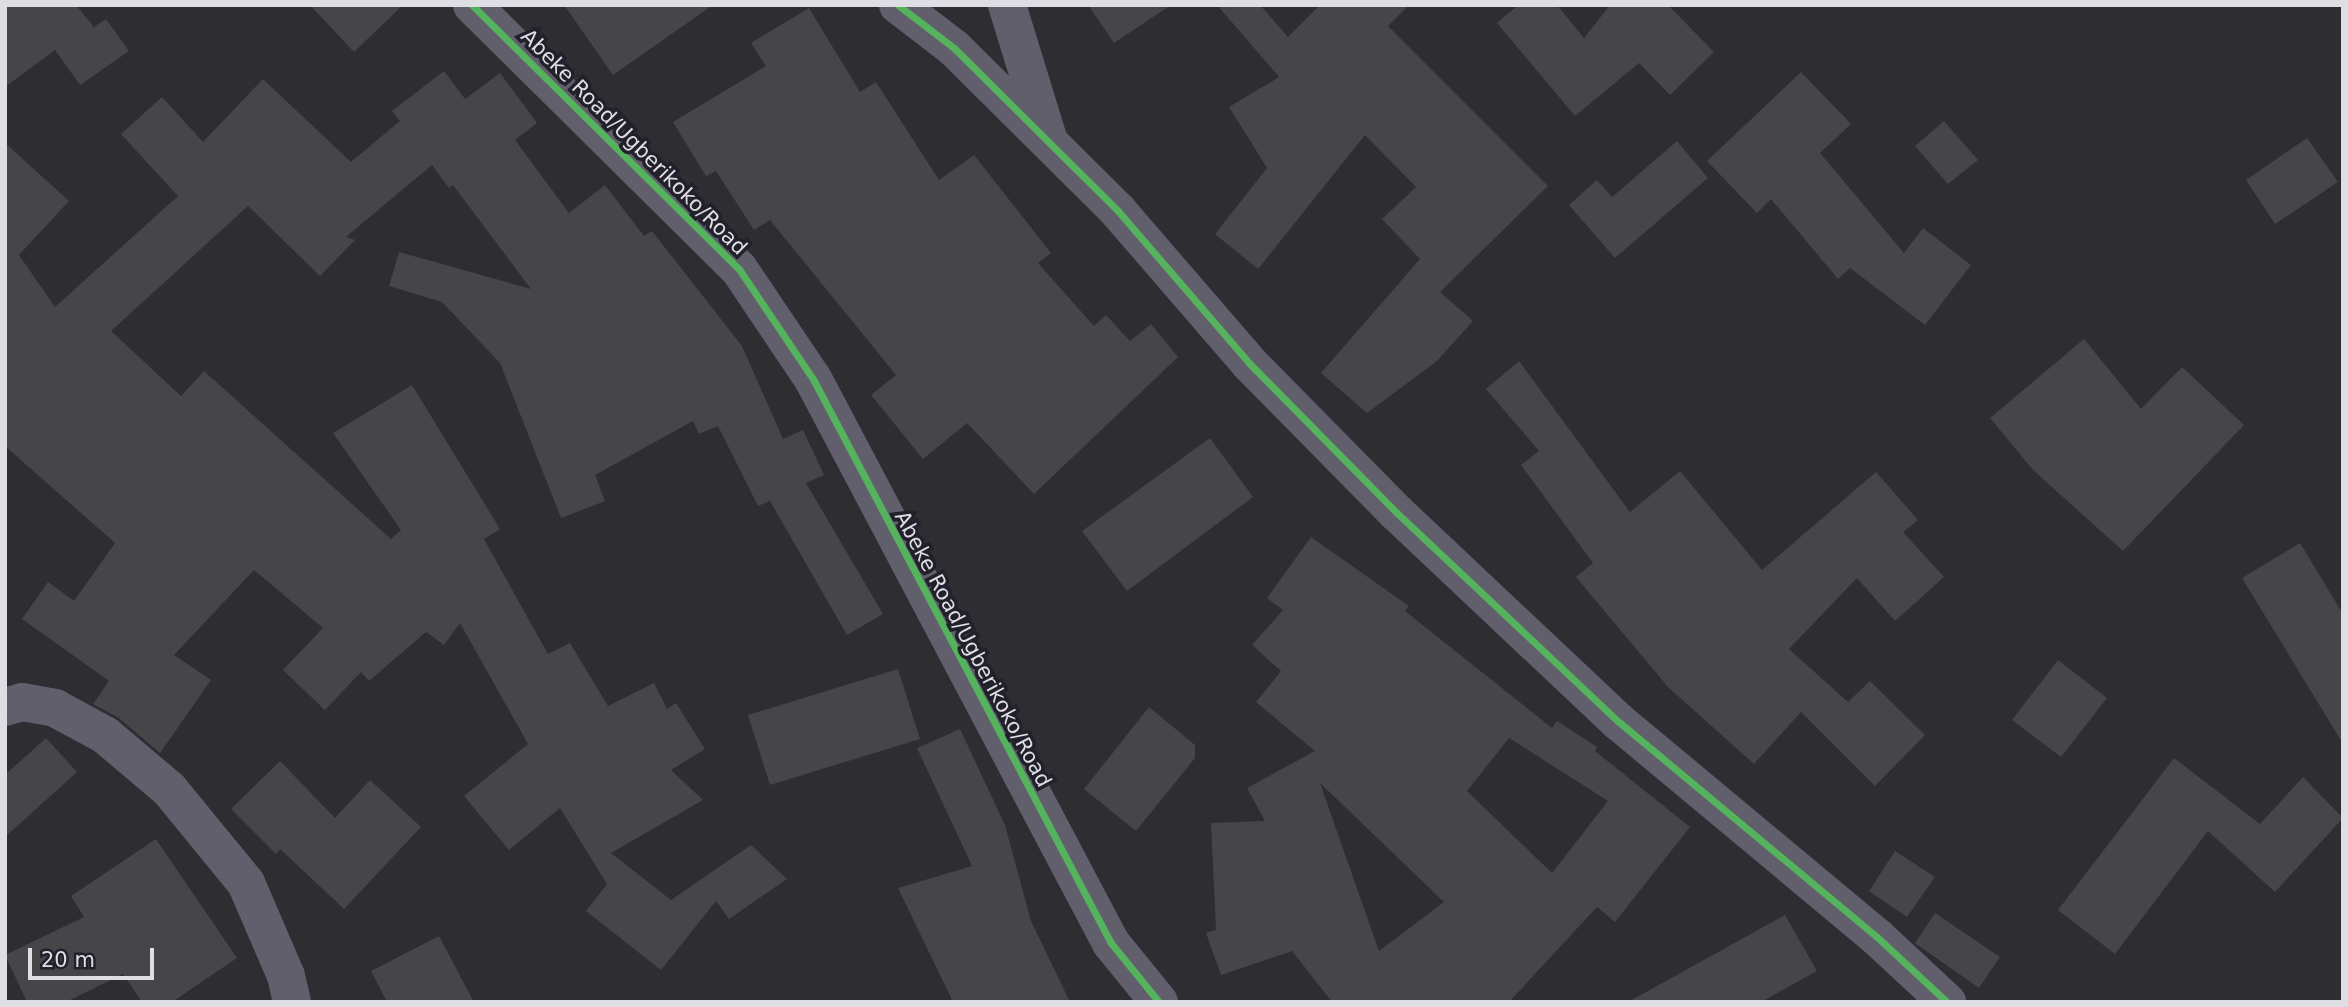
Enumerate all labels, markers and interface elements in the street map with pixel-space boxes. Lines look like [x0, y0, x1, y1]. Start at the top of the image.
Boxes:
street label: Abeke Road/Ugberikoko/Road [516, 24, 752, 260]
street label: Abeke Road/Ugberikoko/Road [889, 507, 1057, 791]
scale bar [32, 934, 158, 978]
text: 20 m [41, 948, 95, 972]

